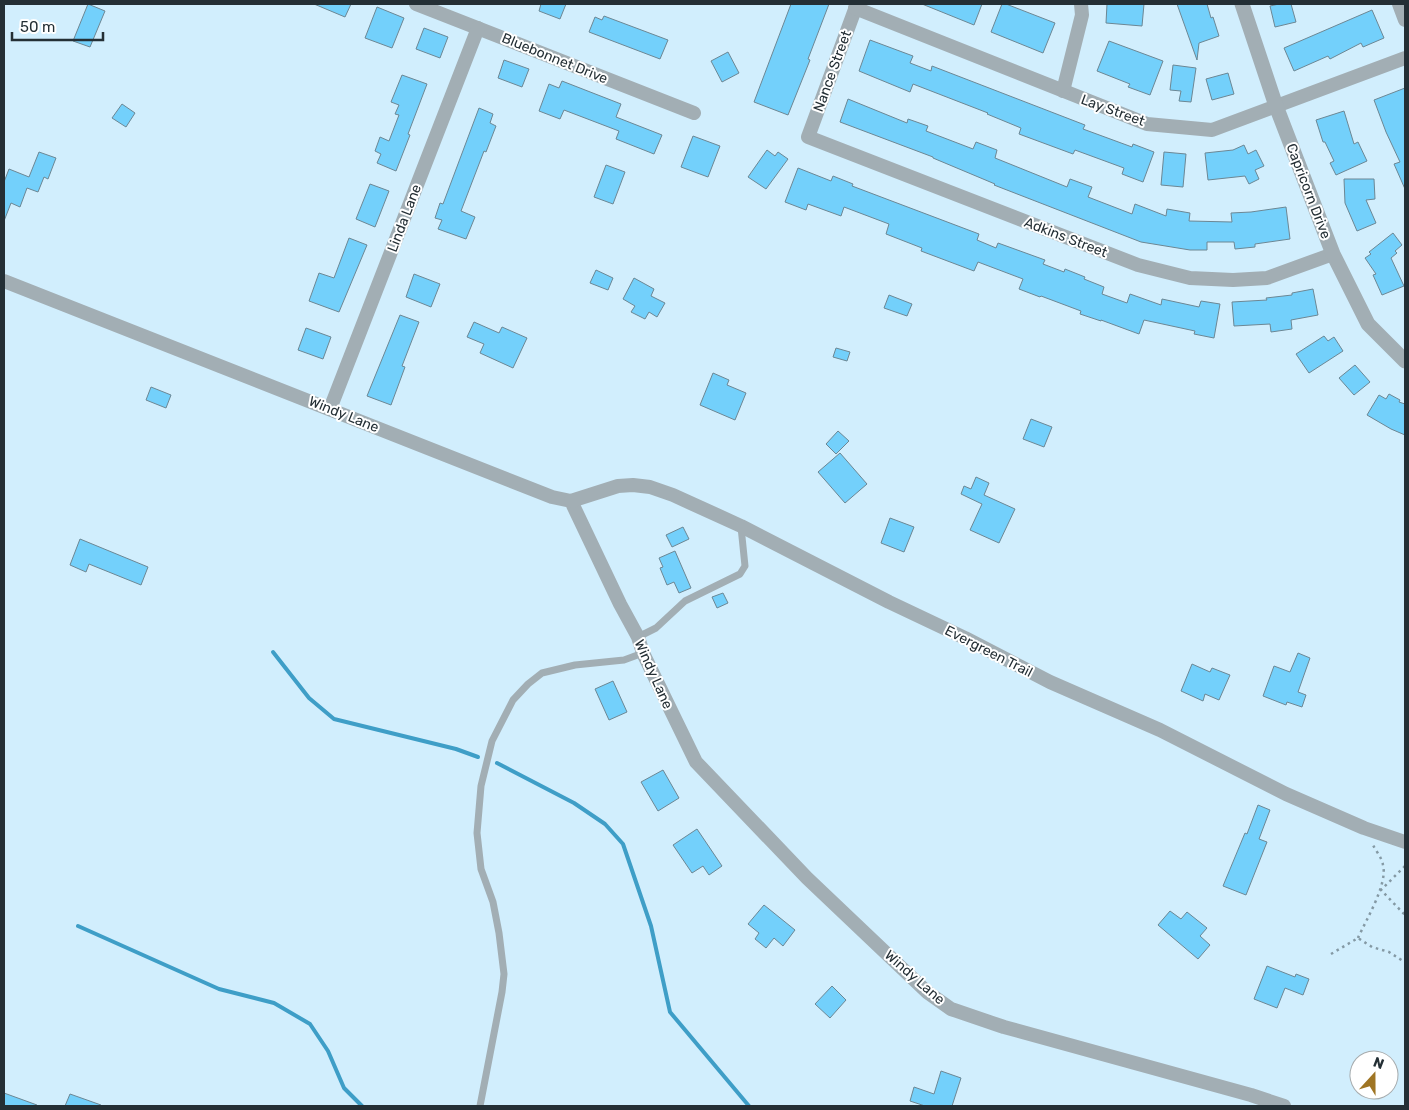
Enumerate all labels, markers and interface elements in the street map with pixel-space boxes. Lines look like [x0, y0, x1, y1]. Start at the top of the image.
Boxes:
scale bar [12, 10, 104, 42]
text: 50 m [20, 18, 55, 36]
street label: Nance Street [810, 28, 855, 114]
street label: Bluebonnet Drive [499, 29, 610, 88]
street label: Lay Street [1079, 91, 1148, 130]
street label: Capricorn Drive [1283, 141, 1335, 241]
street label: Linda Lane [384, 182, 425, 254]
street label: Adkins Street [1022, 214, 1110, 261]
street label: Windy Lane [306, 393, 382, 436]
street label: Evergreen Trail [942, 622, 1036, 681]
street label: Windy Lane [631, 637, 676, 712]
street label: Windy Lane [881, 947, 948, 1008]
north arrow [1349, 1050, 1399, 1100]
text: N [1371, 1054, 1386, 1073]

